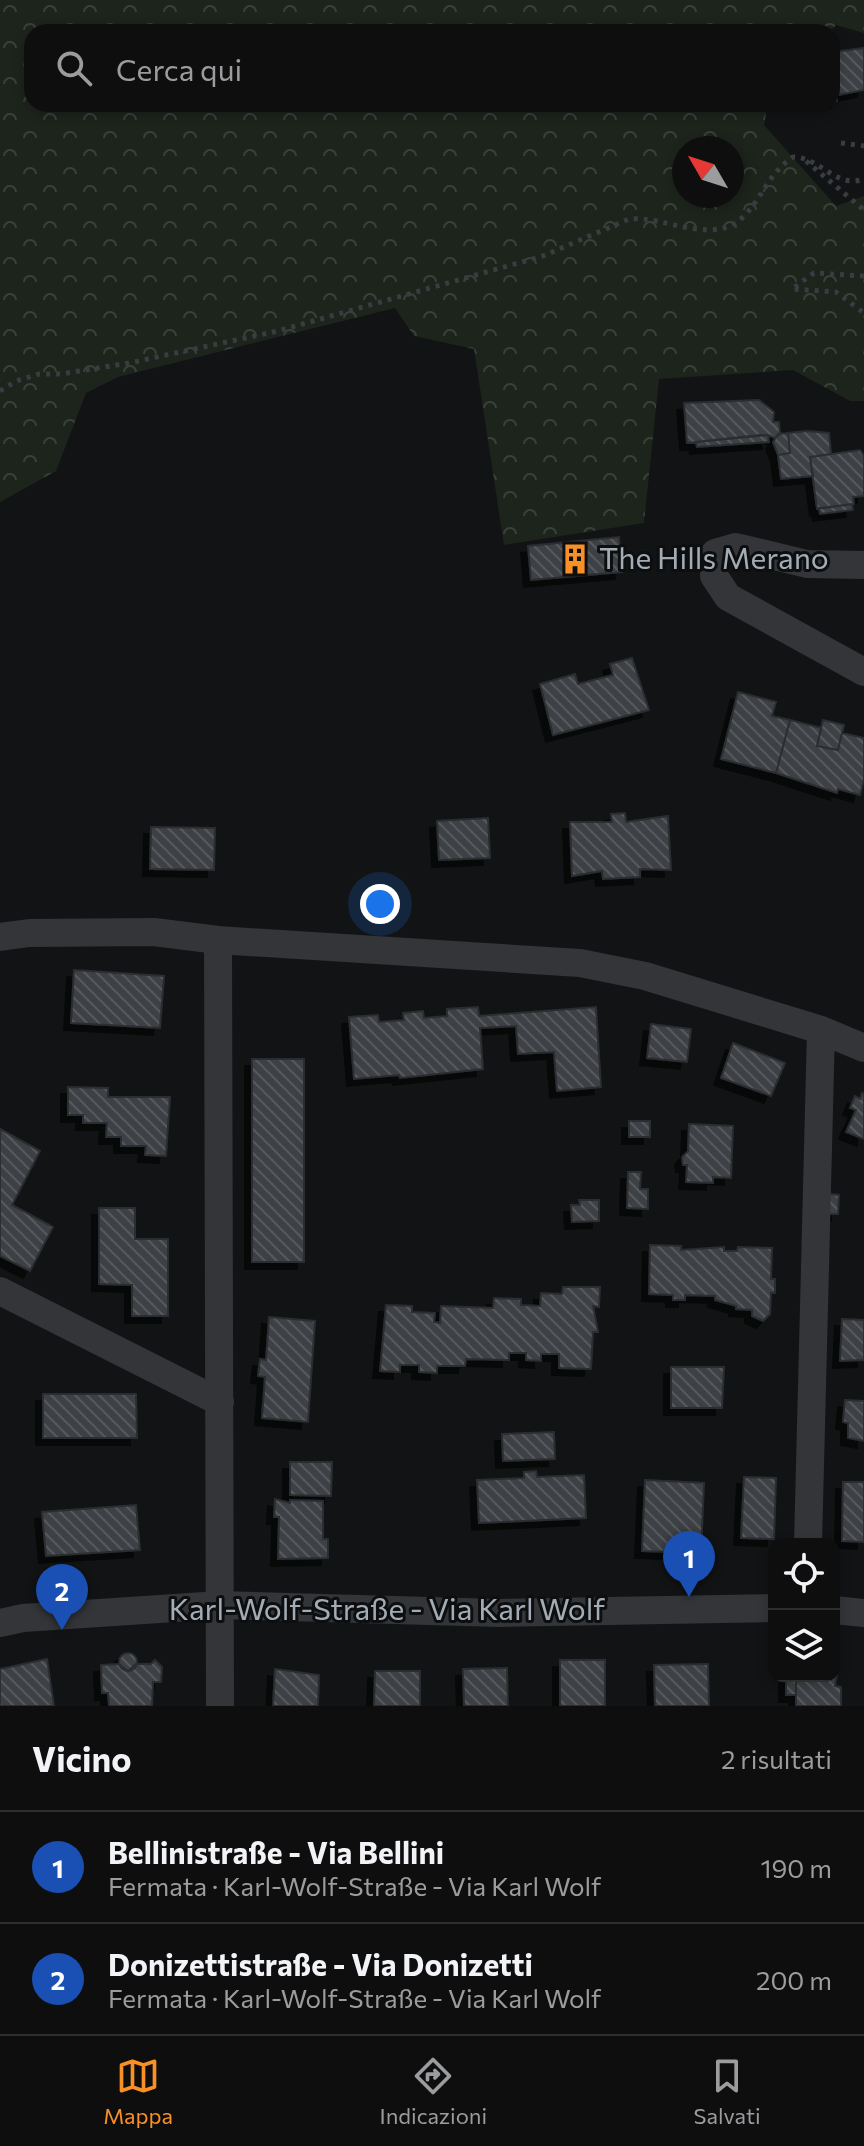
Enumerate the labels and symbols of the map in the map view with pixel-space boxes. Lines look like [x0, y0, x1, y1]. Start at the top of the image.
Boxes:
north arrow [672, 136, 744, 208]
place label: The Hills Merano [599, 538, 829, 575]
building icon: The Hills Merano [558, 542, 592, 576]
your location [360, 884, 400, 924]
pin: 1 [663, 1531, 715, 1597]
pin: 2 [36, 1564, 88, 1630]
street label: Karl-Wolf-Straße - Via Karl Wolf [169, 1589, 605, 1626]

